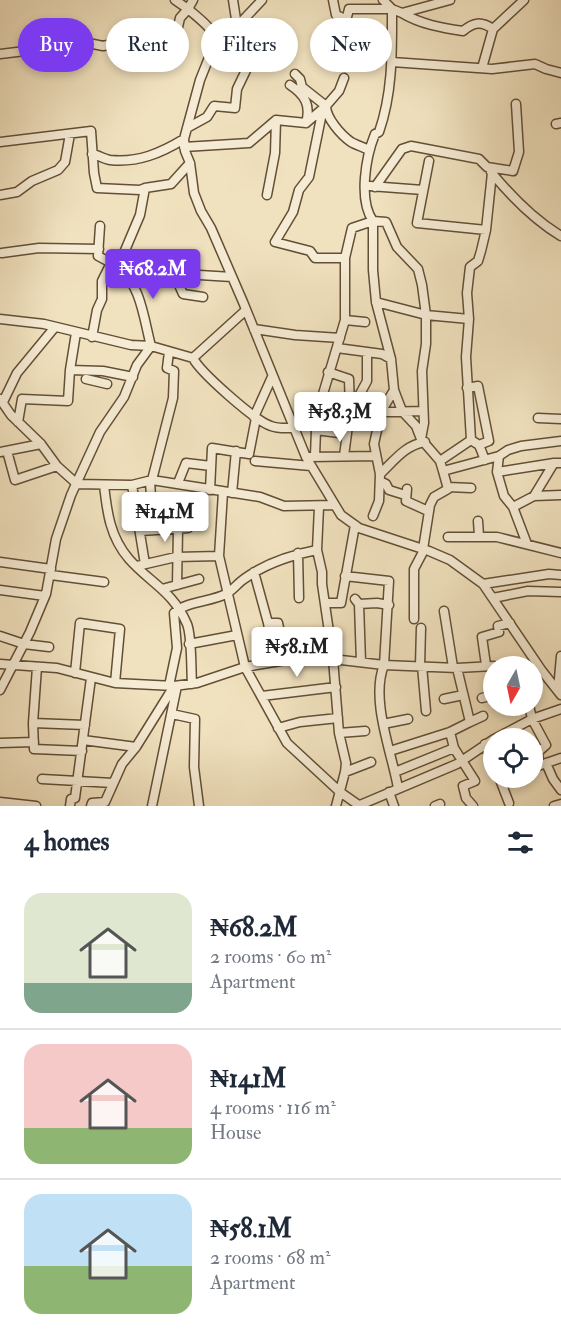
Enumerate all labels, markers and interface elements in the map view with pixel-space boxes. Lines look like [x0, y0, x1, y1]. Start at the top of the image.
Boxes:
chip: Buy [18, 18, 94, 72]
chip: Rent [106, 18, 189, 72]
chip: Filters [201, 18, 298, 72]
chip: New [310, 18, 392, 72]
pin: ₦68.2M [104, 249, 202, 300]
text: ₦68.2M [119, 256, 187, 281]
pin: ₦58.3M [291, 392, 389, 443]
text: ₦58.3M [308, 399, 372, 424]
pin: ₦141M [123, 492, 207, 543]
text: ₦141M [136, 499, 194, 524]
pin: ₦58.1M [248, 627, 346, 678]
text: ₦58.1M [266, 634, 329, 659]
north arrow [483, 656, 543, 716]
map controls [483, 656, 543, 788]
button: locate [483, 728, 543, 788]
text: 4 homes [24, 826, 110, 858]
icon: filters [504, 826, 537, 859]
text: ₦68.2M [210, 912, 297, 944]
icon: home [72, 917, 144, 989]
text: 2 rooms · 60 m² [210, 944, 331, 969]
text: Apartment [210, 969, 295, 994]
text: ₦141M [210, 1063, 287, 1095]
icon: home [72, 1068, 144, 1140]
text: 4 rooms · 116 m² [210, 1095, 336, 1120]
text: House [210, 1120, 261, 1145]
text: ₦58.1M [210, 1213, 292, 1245]
icon: home [72, 1218, 144, 1290]
text: 2 rooms · 68 m² [210, 1245, 331, 1270]
text: Apartment [210, 1270, 295, 1295]

